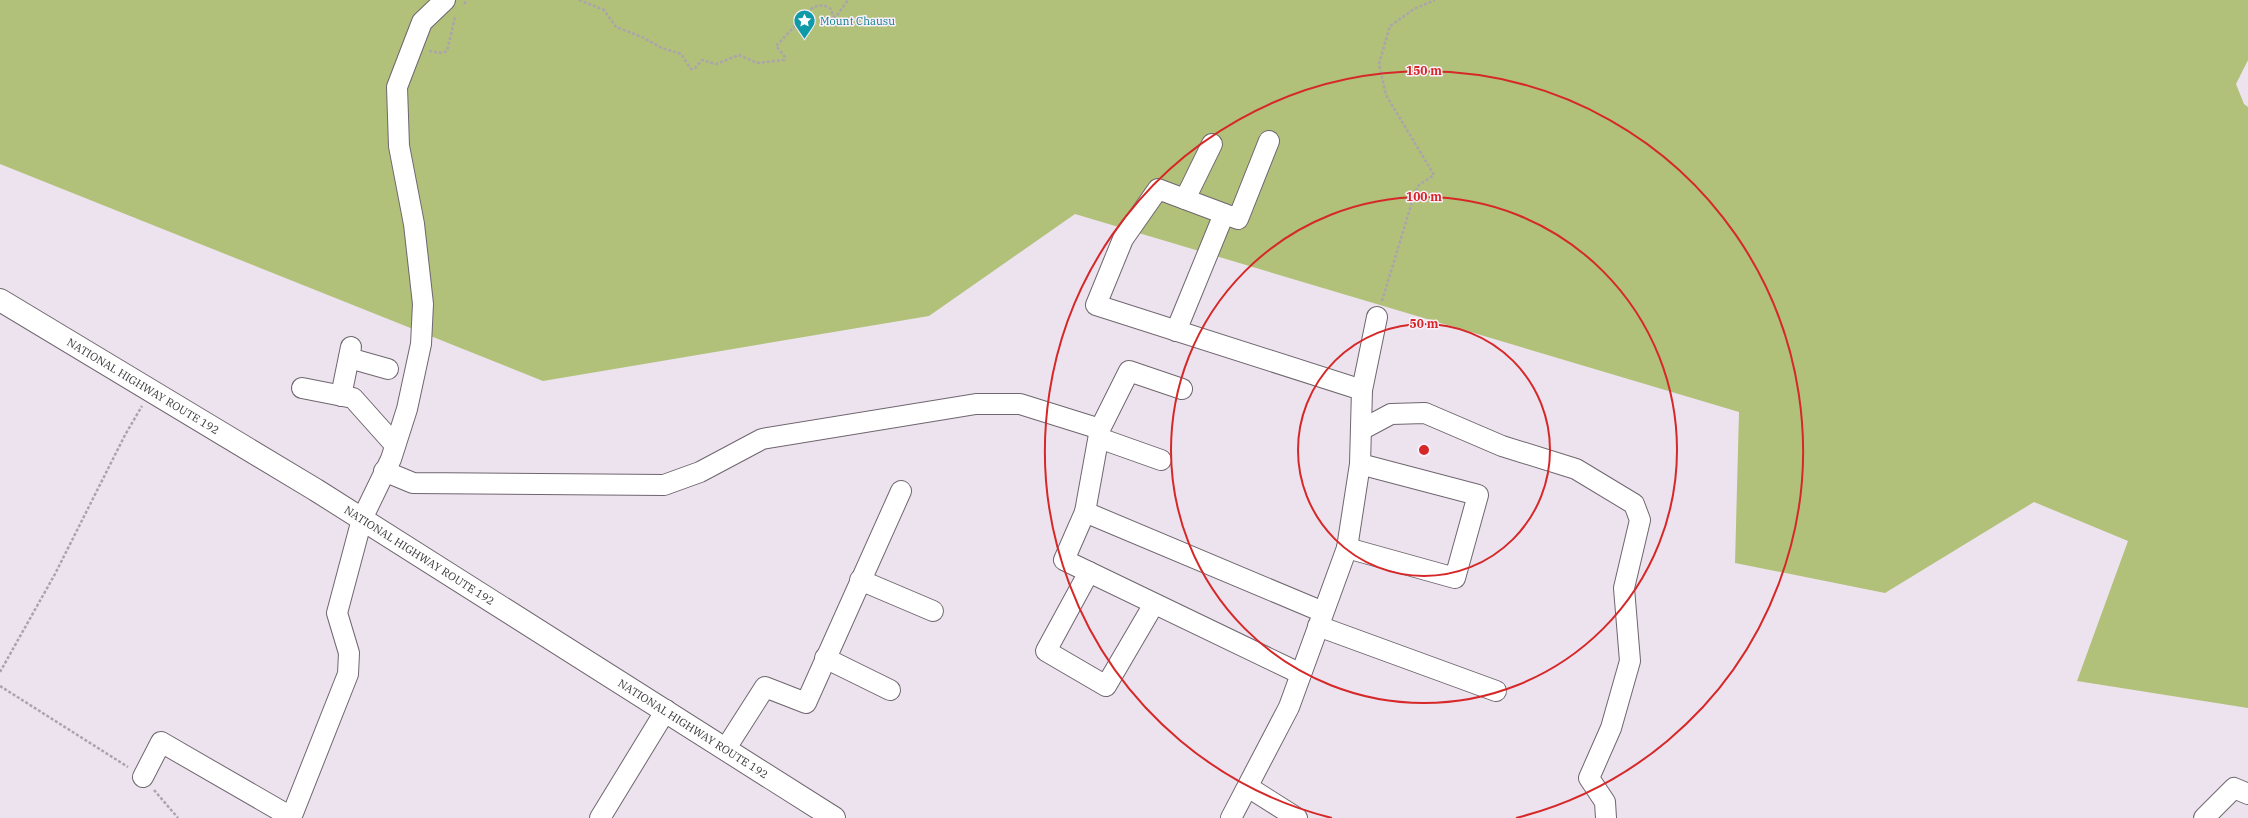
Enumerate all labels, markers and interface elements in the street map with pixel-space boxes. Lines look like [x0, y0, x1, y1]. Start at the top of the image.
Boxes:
place icon: Mount Chausu [791, 8, 817, 41]
place label: Mount Chausu [820, 14, 895, 28]
text: 150 m [1406, 63, 1442, 78]
text: 100 m [1406, 189, 1442, 204]
text: 50 m [1410, 316, 1439, 331]
street label: NATIONAL HIGHWAY ROUTE 192 [64, 335, 222, 437]
centre of rings [1417, 443, 1431, 457]
street label: NATIONAL HIGHWAY ROUTE 192 [342, 503, 497, 608]
street label: NATIONAL HIGHWAY ROUTE 192 [615, 676, 771, 782]

